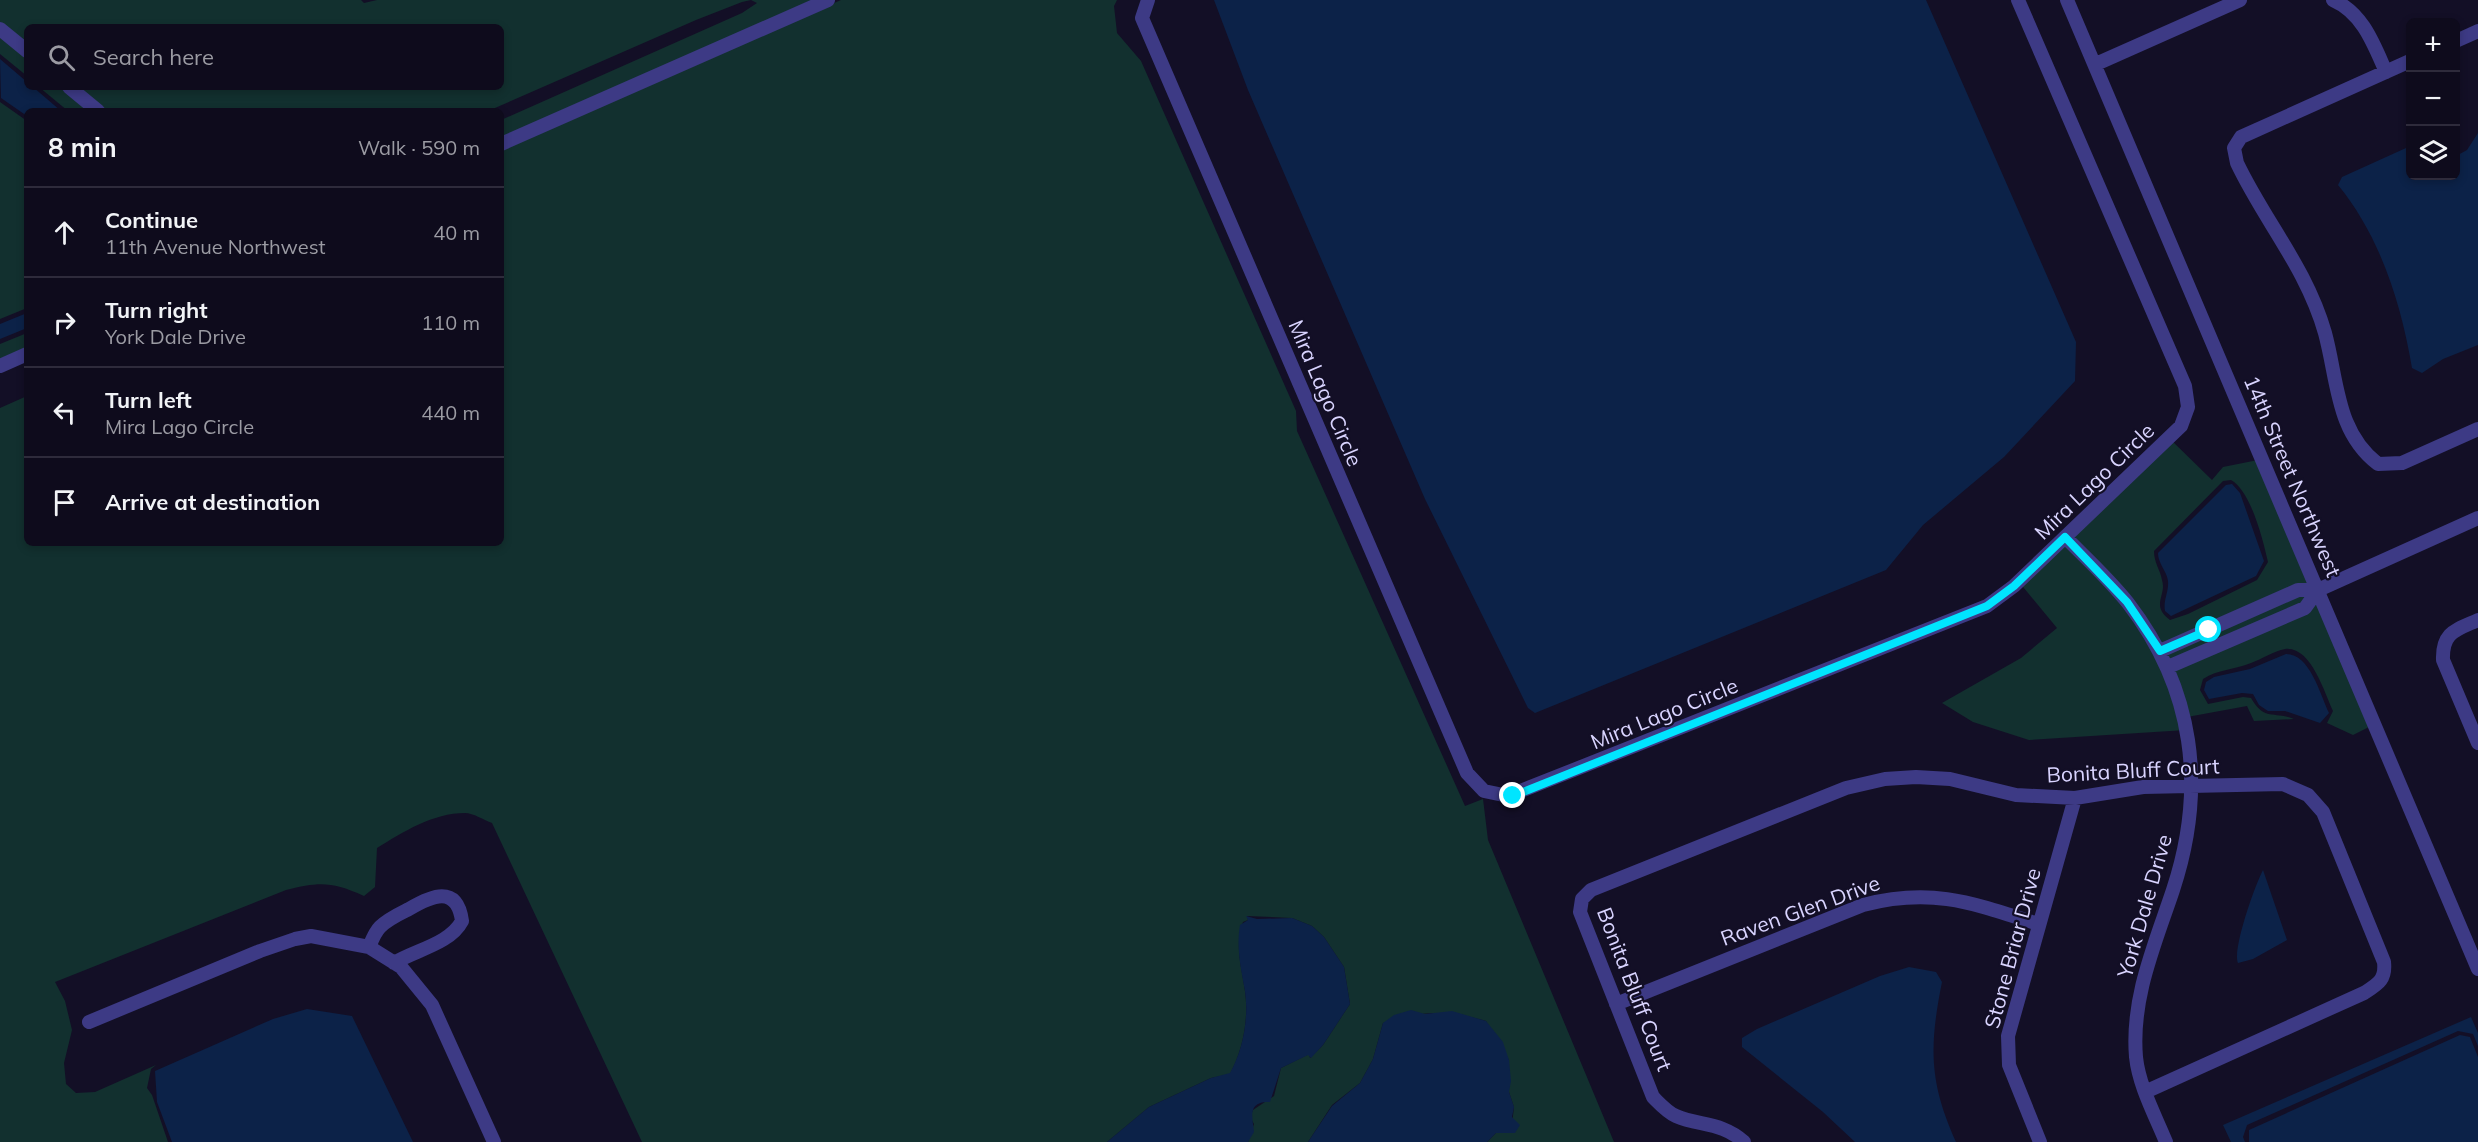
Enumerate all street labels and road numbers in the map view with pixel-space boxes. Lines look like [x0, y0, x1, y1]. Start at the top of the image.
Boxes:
street label: Mira Lago Circle [1283, 316, 1369, 470]
street label: 14th Street Northwest [2239, 371, 2347, 581]
street label: Mira Lago Circle [2029, 417, 2159, 545]
street label: Mira Lago Circle [1587, 672, 1741, 754]
street label: Bonita Bluff Court [2046, 752, 2220, 788]
street label: York Dale Drive [2111, 831, 2177, 982]
street label: Stone Briar Drive [1978, 865, 2046, 1031]
street label: Raven Glen Drive [1717, 869, 1883, 951]
street label: Bonita Bluff Court [1592, 904, 1678, 1074]

